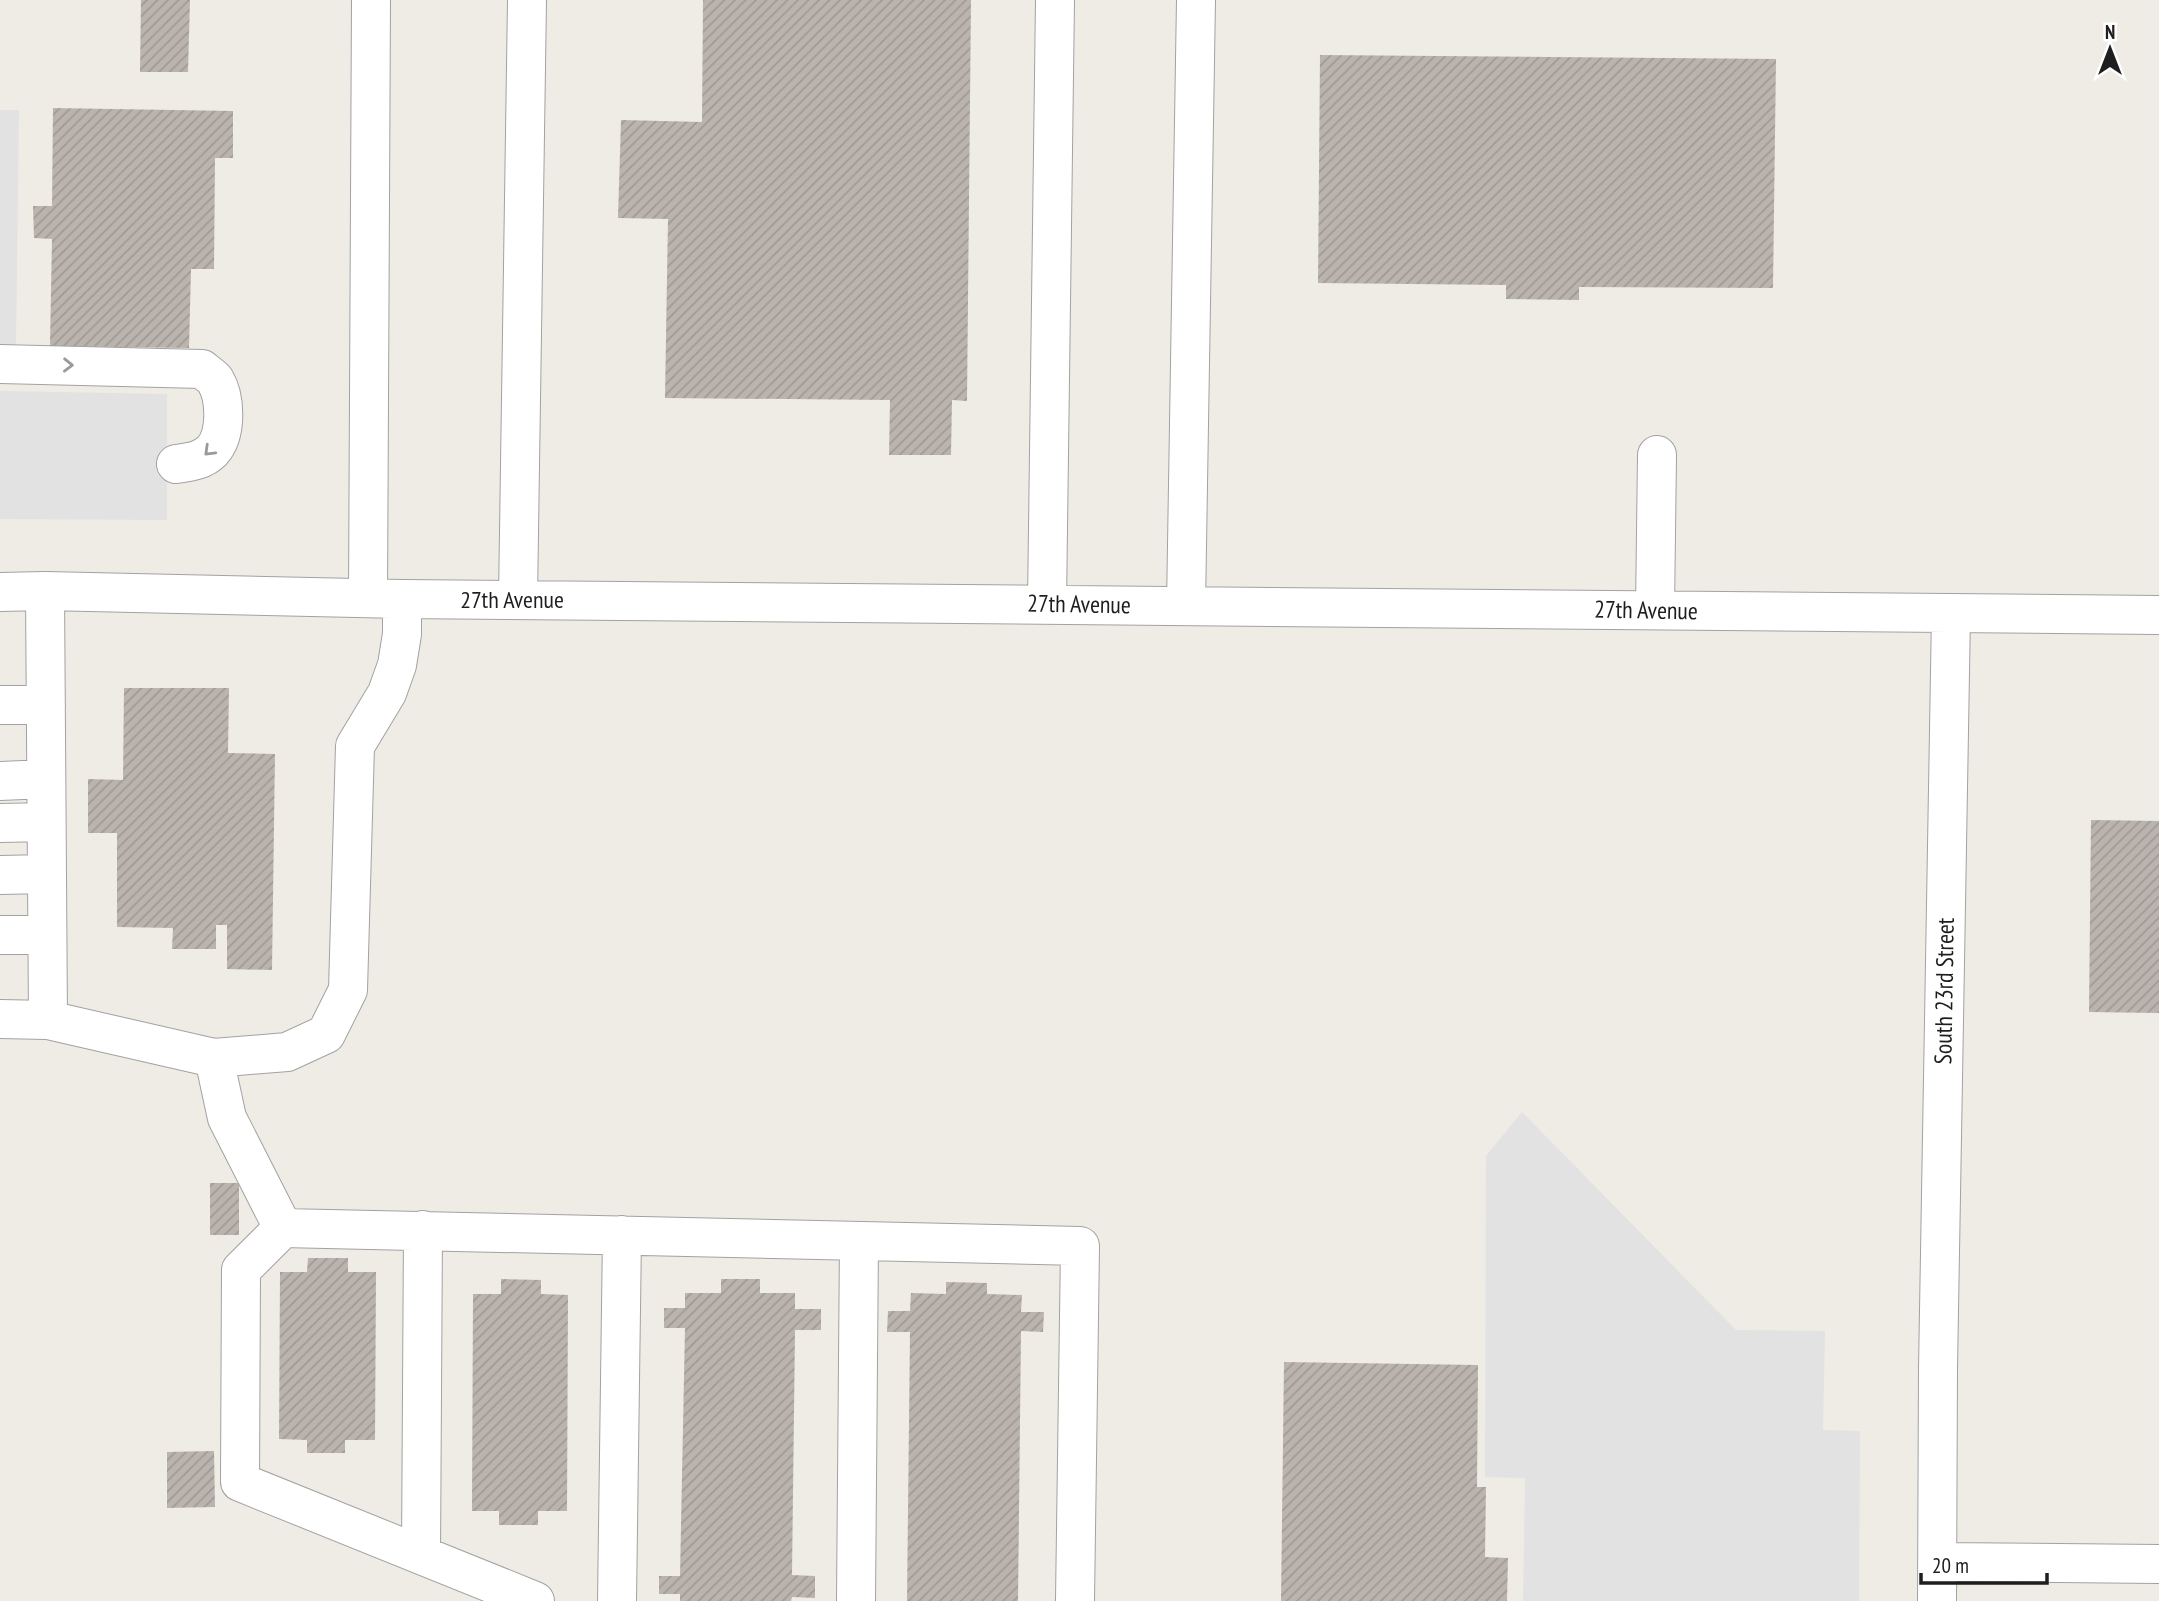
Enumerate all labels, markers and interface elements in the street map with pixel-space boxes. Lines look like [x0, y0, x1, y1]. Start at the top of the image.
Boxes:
north arrow [2075, 14, 2145, 84]
text: N [2105, 20, 2115, 44]
one-way arrow [63, 357, 74, 373]
one-way arrow [204, 442, 217, 455]
street label: 27th Avenue [460, 584, 564, 615]
street label: 27th Avenue [1027, 588, 1131, 620]
street label: 27th Avenue [1594, 594, 1698, 626]
street label: South 23rd Street [1927, 917, 1961, 1065]
scale bar [1921, 1542, 2047, 1586]
text: 20 m [1932, 1552, 1969, 1579]

